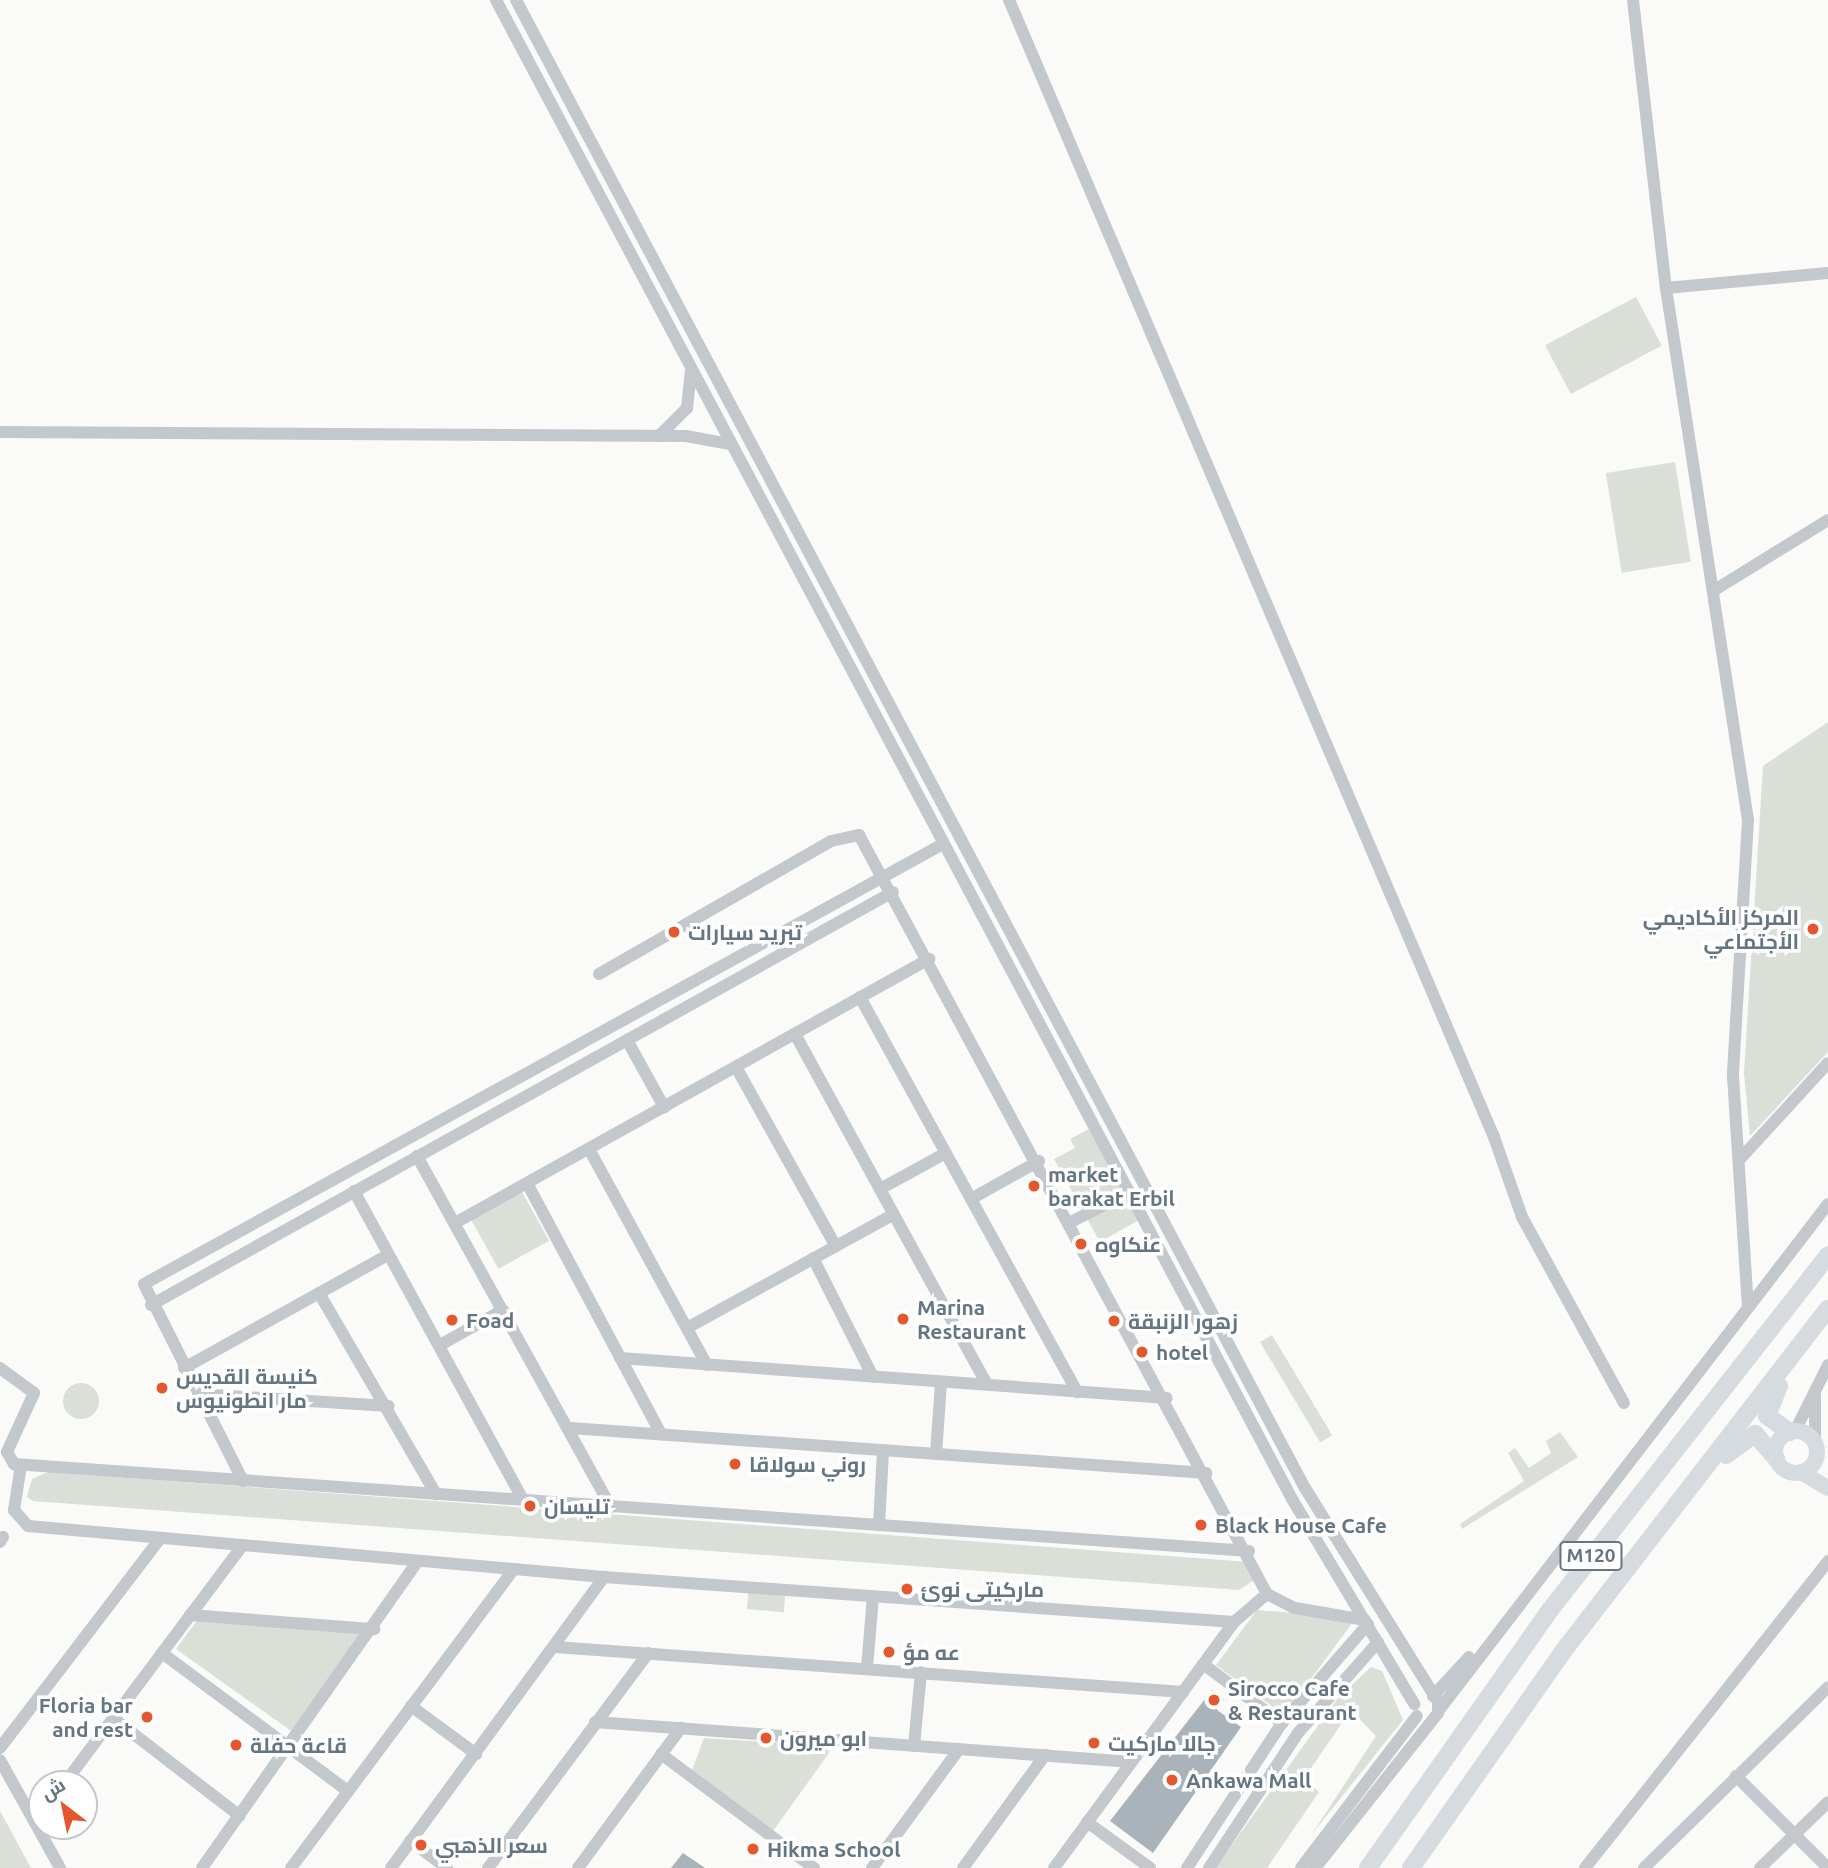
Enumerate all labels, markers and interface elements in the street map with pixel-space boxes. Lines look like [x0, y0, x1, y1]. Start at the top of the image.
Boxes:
place label: المركز الأكاديمي الأجتماعي [1643, 904, 1799, 954]
place label: تبريد سيارات [688, 919, 802, 945]
marker: المركز الأكاديمي الأجتماعي [1805, 921, 1821, 937]
marker: تبريد سيارات [666, 924, 682, 940]
place label: market barakat Erbil [1048, 1161, 1175, 1211]
marker: market barakat Erbil [1026, 1178, 1042, 1194]
place label: عنكاوه [1095, 1231, 1161, 1257]
marker: عنكاوه [1073, 1236, 1089, 1252]
place label: Marina Restaurant [917, 1294, 1026, 1344]
place label: Foad [466, 1307, 514, 1333]
place label: زهور الزنبقة [1128, 1308, 1238, 1334]
marker: Marina Restaurant [895, 1311, 911, 1327]
marker: Foad [444, 1312, 460, 1328]
marker: زهور الزنبقة [1106, 1313, 1122, 1329]
place label: hotel [1156, 1339, 1208, 1365]
marker: hotel [1134, 1344, 1150, 1360]
place label: كنيسة القديس مار انطونيوس [176, 1363, 318, 1413]
marker: كنيسة القديس مار انطونيوس [154, 1380, 170, 1396]
place label: روني سولاقا [749, 1451, 866, 1477]
marker: روني سولاقا [727, 1456, 743, 1472]
place label: تليسان [544, 1493, 609, 1519]
marker: تليسان [522, 1498, 538, 1514]
place label: Black House Cafe [1215, 1512, 1387, 1538]
marker: Black House Cafe [1193, 1517, 1209, 1533]
road number: M120 [1558, 1540, 1624, 1572]
place label: مارکیتی نوئ [921, 1576, 1044, 1602]
marker: مارکیتی نوئ [899, 1581, 915, 1597]
place label: عه مؤ [903, 1639, 960, 1665]
marker: عه مؤ [881, 1644, 897, 1660]
place label: Sirocco Cafe & Restaurant [1228, 1675, 1357, 1725]
place label: Floria bar and rest [39, 1692, 133, 1742]
marker: Sirocco Cafe & Restaurant [1206, 1692, 1222, 1708]
marker: Floria bar and rest [139, 1709, 155, 1725]
place label: ابو ميرون [780, 1725, 867, 1751]
marker: ابو ميرون [758, 1730, 774, 1746]
place label: جالا ماركيت [1108, 1730, 1216, 1756]
place label: قاعة حفلة [250, 1732, 347, 1758]
marker: جالا ماركيت [1086, 1735, 1102, 1751]
marker: قاعة حفلة [228, 1737, 244, 1753]
place label: Ankawa Mall [1186, 1767, 1311, 1793]
north arrow [28, 1770, 98, 1840]
marker: Ankawa Mall [1164, 1772, 1180, 1788]
text: ش [37, 1773, 69, 1805]
place label: سعر الذهبي [435, 1832, 548, 1858]
place label: Hikma School [767, 1836, 900, 1862]
marker: سعر الذهبي [413, 1837, 429, 1853]
marker: Hikma School [745, 1841, 761, 1857]

